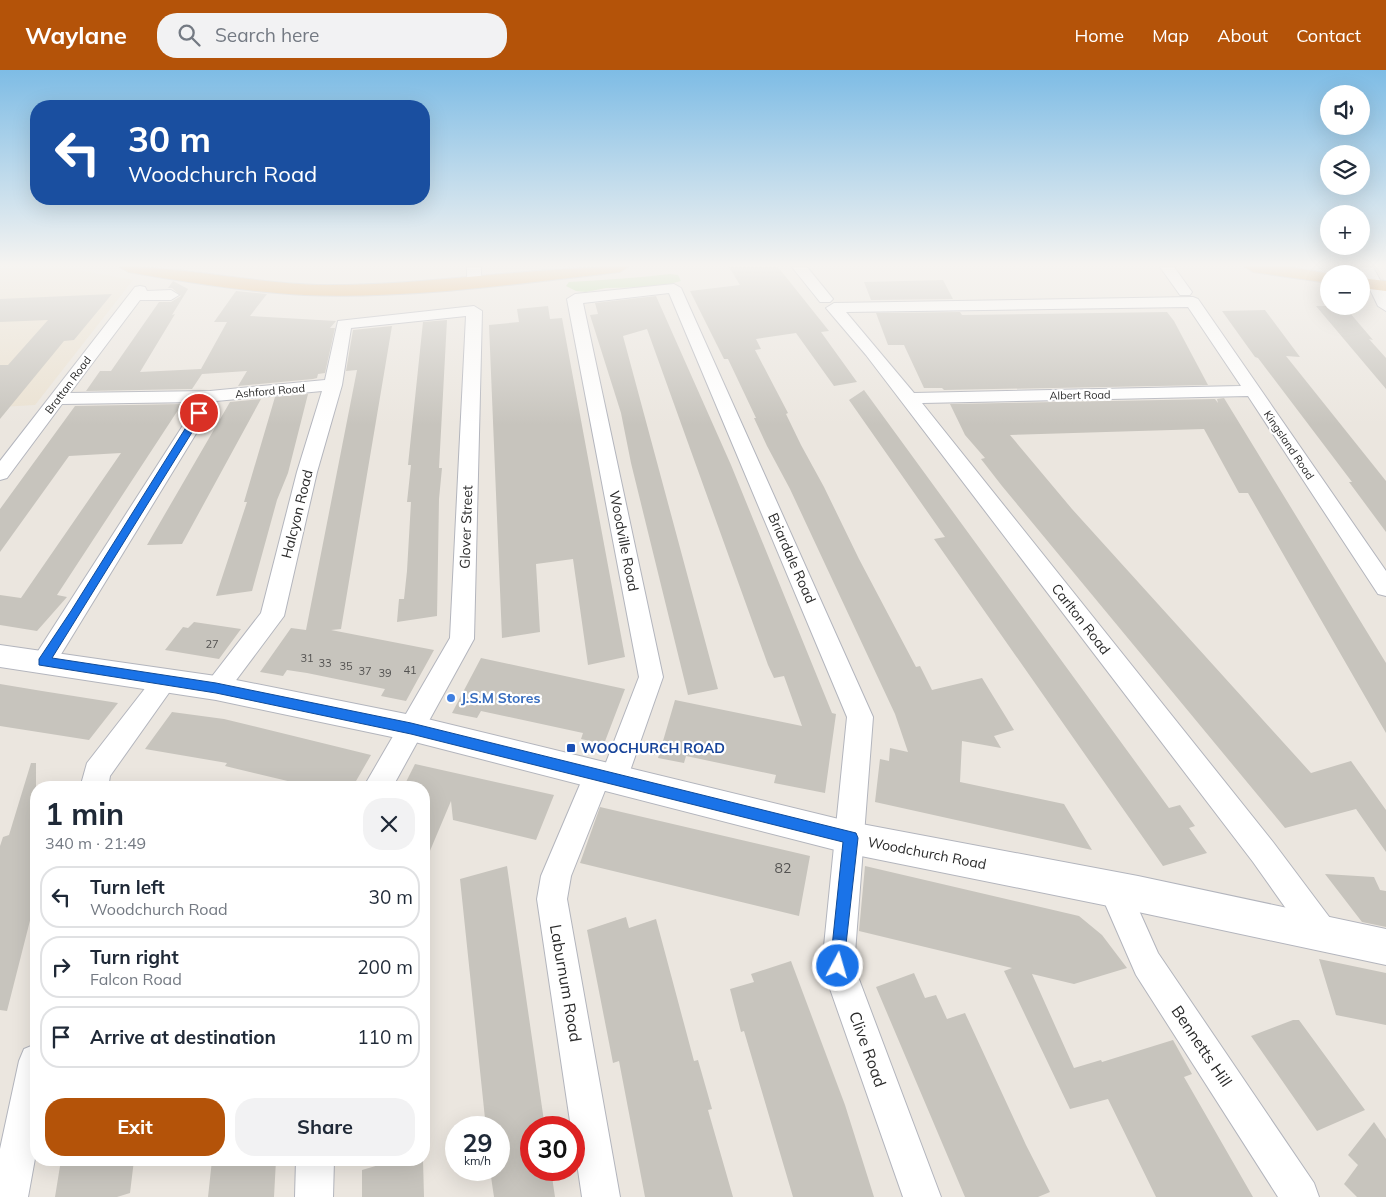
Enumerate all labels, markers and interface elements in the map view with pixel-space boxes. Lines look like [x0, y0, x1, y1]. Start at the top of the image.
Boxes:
search box [157, 13, 507, 58]
text: Waylane [25, 20, 127, 50]
icon: search [175, 21, 203, 49]
text: Search here [215, 23, 319, 47]
text: Home [1074, 24, 1124, 47]
text: Map [1152, 24, 1189, 47]
text: About [1217, 24, 1268, 47]
text: Contact [1296, 24, 1361, 47]
map controls [1320, 85, 1370, 315]
button: sound [1320, 85, 1370, 135]
text: 30 m [128, 117, 211, 161]
icon: left [45, 120, 110, 185]
button: layers [1320, 145, 1370, 195]
text: Woodchurch Road [128, 160, 317, 188]
button: + [1320, 205, 1370, 255]
button: − [1320, 265, 1370, 315]
street label: Brattan Road [42, 353, 94, 417]
street label: Ashford Road [234, 381, 306, 401]
street label: Albert Road [1049, 387, 1111, 403]
pin [178, 392, 220, 434]
icon: arrive [185, 399, 213, 427]
street label: Kingsland Road [1261, 408, 1317, 482]
street label: Halcyon Road [277, 468, 317, 560]
street label: Glover Street [456, 485, 476, 569]
street label: Woodville Road [605, 489, 643, 593]
street label: Briardale Road [764, 510, 820, 606]
street label: Carlton Road [1048, 580, 1114, 658]
house number: 27 [205, 637, 219, 651]
house number: 31 [300, 651, 314, 665]
house number: 33 [318, 656, 332, 670]
house number: 35 [339, 659, 353, 673]
house number: 41 [403, 663, 417, 677]
house number: 37 [358, 664, 372, 678]
house number: 39 [378, 666, 392, 680]
place label: J.S.M Stores [461, 689, 540, 707]
marker: J.S.M Stores [445, 692, 457, 704]
place label: WOOCHURCH ROAD [581, 739, 725, 757]
marker: WOOCHURCH ROAD [565, 742, 577, 754]
text: 1 min [45, 795, 124, 833]
button: close [363, 798, 415, 850]
text: 340 m · 21:49 [45, 833, 146, 853]
street label: Woodchurch Road [866, 833, 988, 873]
house number: 82 [775, 859, 791, 877]
text: Turn left [90, 875, 165, 899]
icon: left [47, 883, 75, 911]
text: 30 m [369, 885, 413, 909]
text: Woodchurch Road [90, 899, 228, 919]
street label: Laburnum Road [546, 923, 586, 1043]
position arrow [811, 939, 863, 991]
text: Turn right [90, 945, 179, 969]
icon: right [47, 953, 75, 981]
text: 200 m [357, 955, 413, 979]
text: Falcon Road [90, 969, 182, 989]
street label: Bennetts Hill [1167, 1002, 1237, 1090]
street label: Clive Road [845, 1008, 891, 1090]
icon: arrive [47, 1023, 75, 1051]
text: Arrive at destination [90, 1025, 276, 1049]
text: 110 m [357, 1025, 413, 1049]
button: Exit [45, 1098, 225, 1156]
button: Share [235, 1098, 415, 1156]
speed limit sign: 30 [520, 1116, 585, 1181]
text: 29 [462, 1127, 493, 1158]
text: km/h [464, 1153, 491, 1168]

